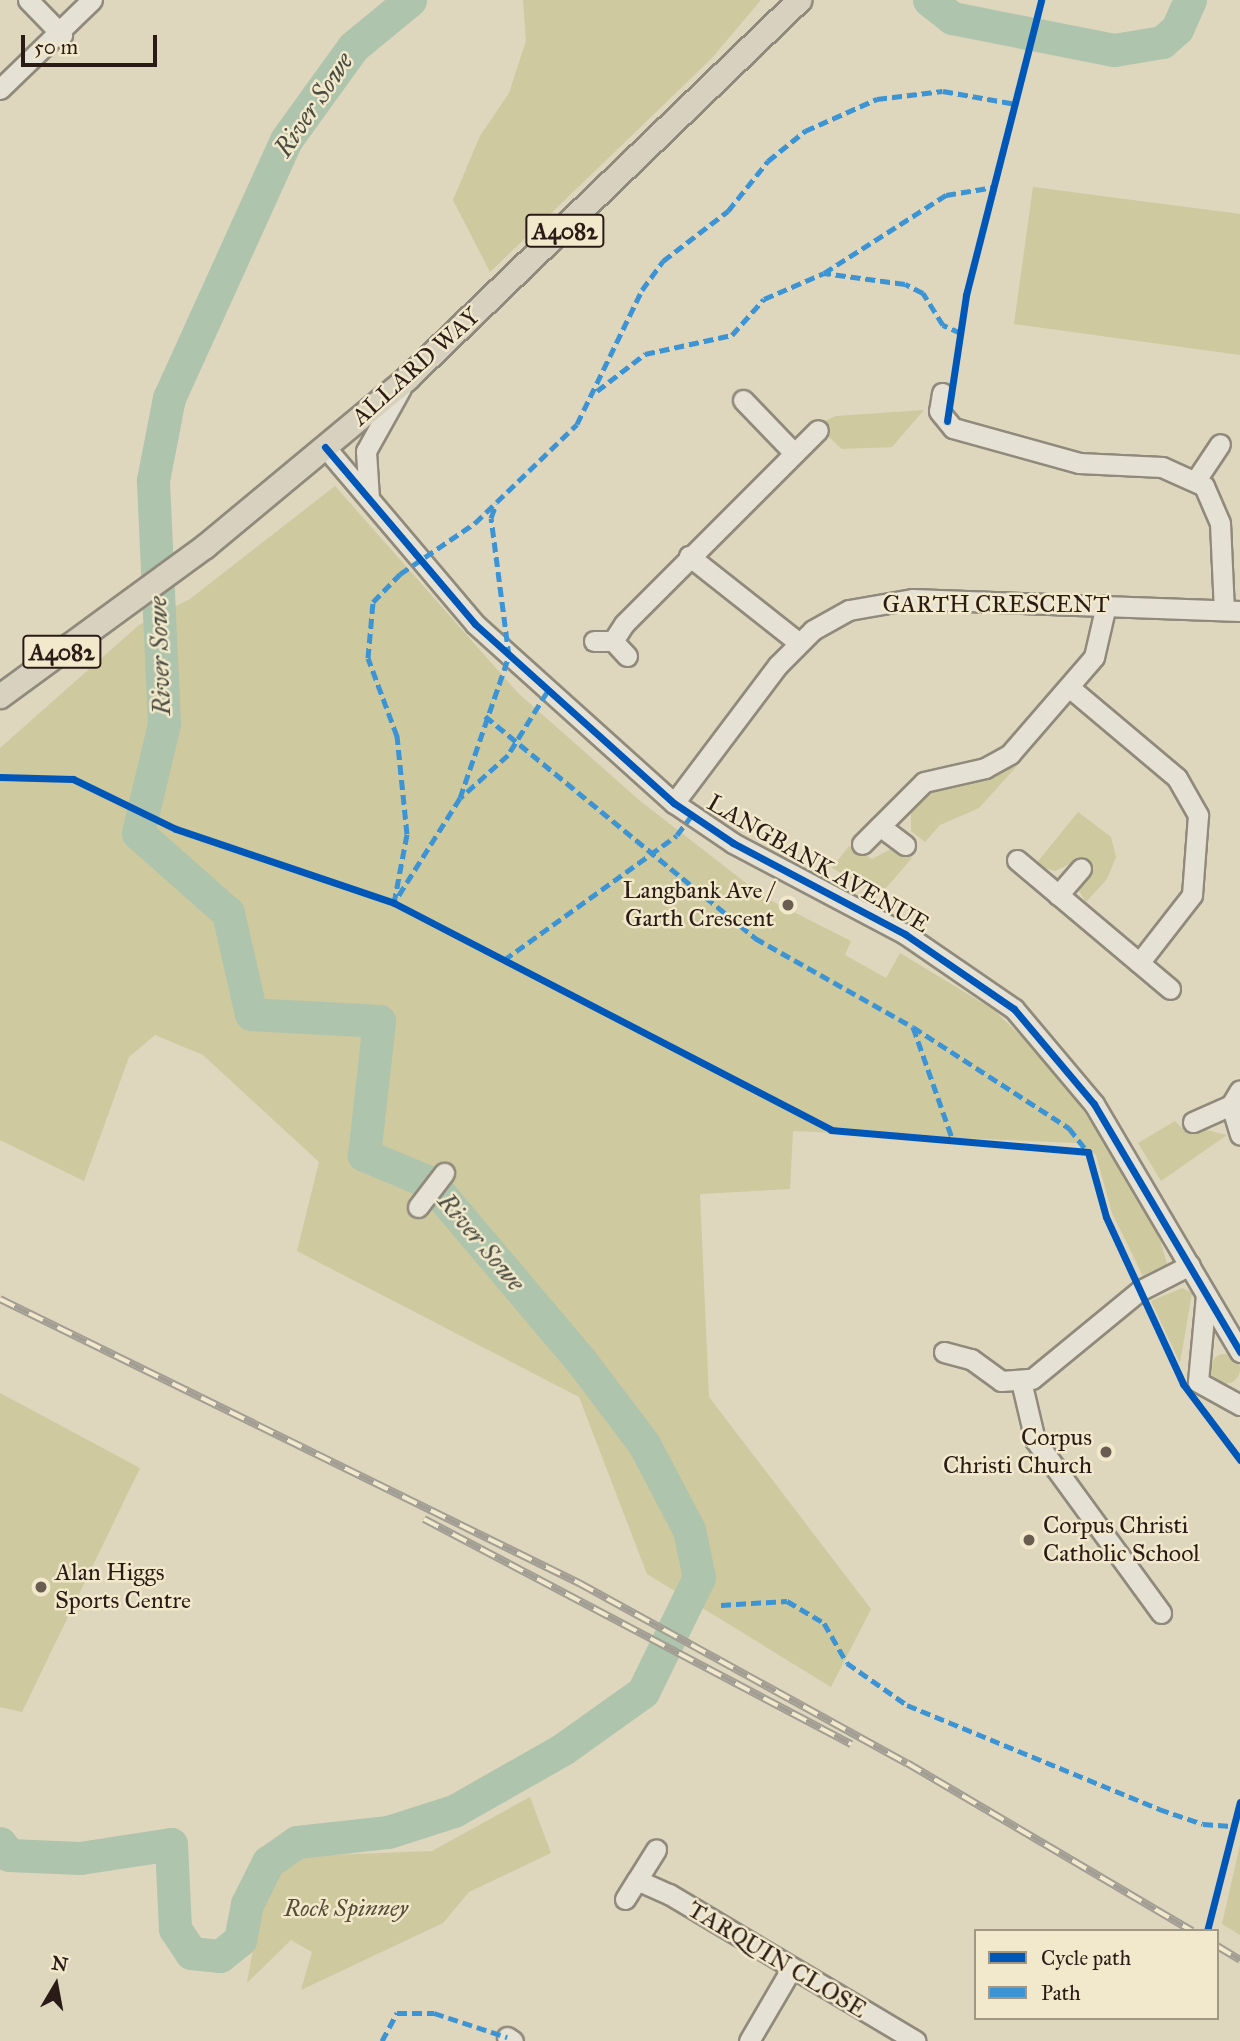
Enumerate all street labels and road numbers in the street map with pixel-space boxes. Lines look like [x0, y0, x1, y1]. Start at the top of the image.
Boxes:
road number: A4082 [525, 212, 605, 250]
street label: ALLARD WAY [346, 302, 486, 432]
street label: GARTH CRESCENT [882, 591, 1110, 619]
road number: A4082 [22, 632, 102, 672]
street label: LANGBANK AVENUE [702, 789, 934, 939]
street label: TARQUIN CLOSE [682, 1895, 872, 2025]

